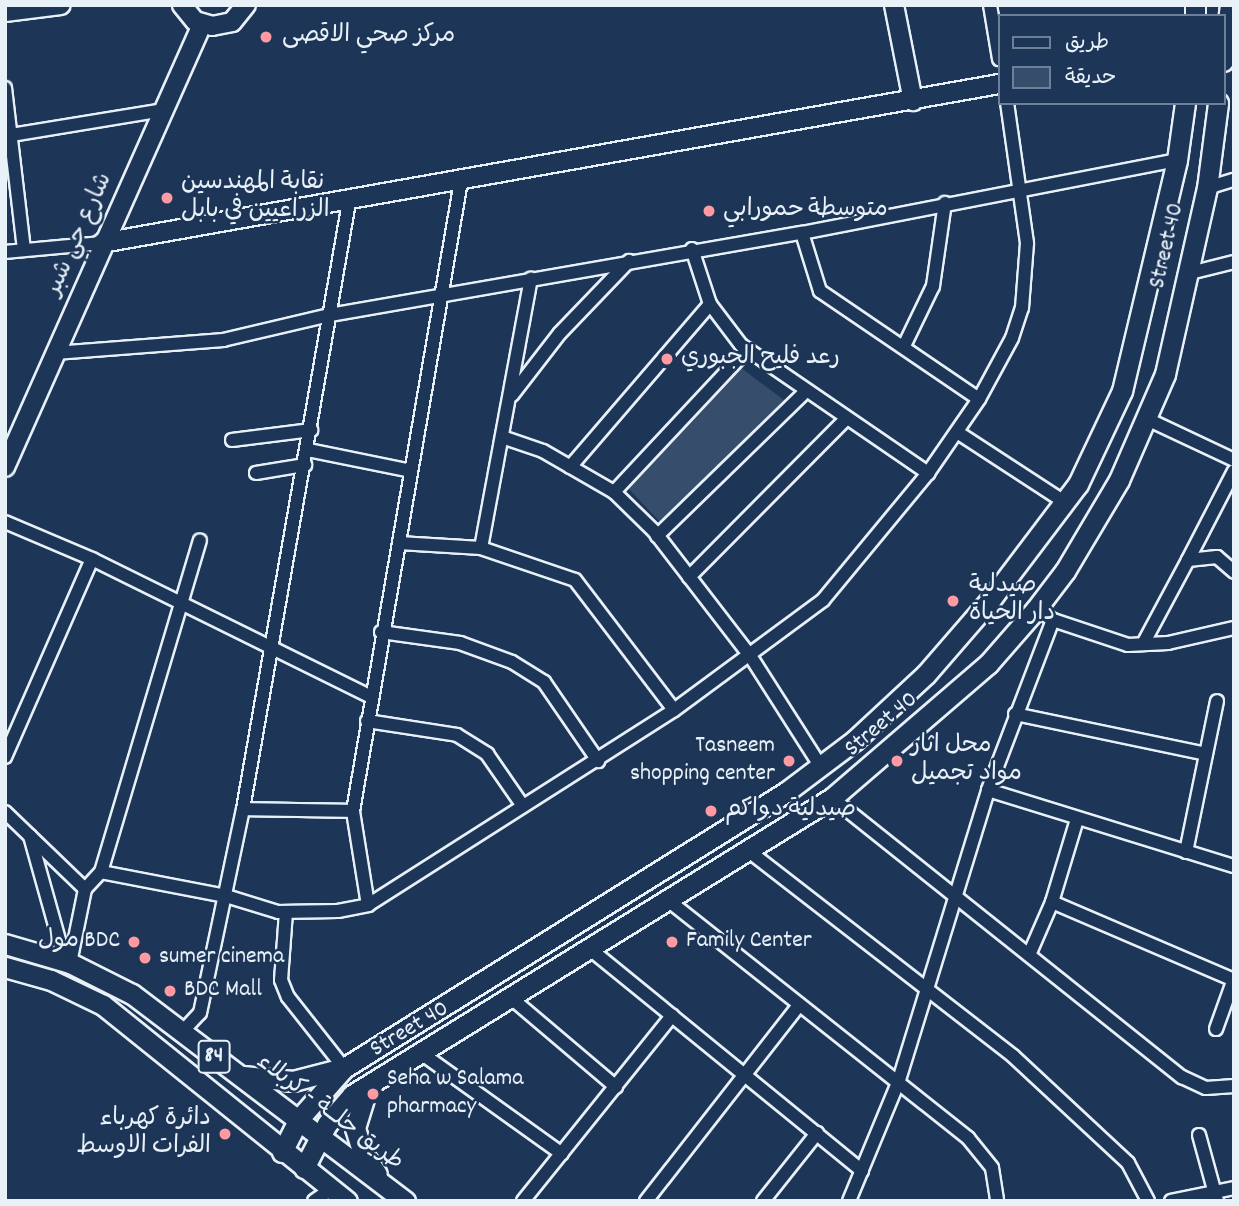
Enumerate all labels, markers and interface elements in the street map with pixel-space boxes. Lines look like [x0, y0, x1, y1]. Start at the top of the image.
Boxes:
legend [998, 14, 1225, 105]
place label: مركز صحي الاقصى [282, 23, 455, 51]
marker: مركز صحي الاقصى [256, 27, 276, 47]
text: طريق [1065, 29, 1109, 59]
text: حديقة [1065, 64, 1116, 94]
street label: شارع حي شبر [40, 169, 120, 301]
place label: نقابة المهندسين الزراعيين في بابل [181, 170, 330, 226]
marker: نقابة المهندسين الزراعيين في بابل [159, 190, 175, 206]
place label: متوسطة حمورابي [723, 197, 888, 225]
street label: Street 40 [1144, 200, 1192, 292]
marker: متوسطة حمورابي [701, 203, 717, 219]
place label: رعد فليح الجبوري [681, 345, 840, 373]
marker: رعد فليح الجبوري [659, 351, 675, 367]
place label: صيدلية دار الحياة [969, 573, 1055, 629]
marker: صيدلية دار الحياة [943, 591, 963, 611]
street label: Street 40 [839, 686, 925, 764]
place label: Tasneem shopping center [630, 733, 775, 789]
place label: محل اثار مواد تجميل [911, 733, 1022, 789]
marker: Tasneem shopping center [781, 753, 797, 769]
marker: محل اثار مواد تجميل [889, 753, 905, 769]
place label: صيدلية دواكم [725, 797, 856, 825]
marker: صيدلية دواكم [703, 803, 719, 819]
place label: مول BDC [38, 928, 120, 956]
place label: Family Center [686, 928, 812, 956]
marker: مول BDC [126, 934, 142, 950]
marker: Family Center [664, 934, 680, 950]
place label: sumer cinema [159, 944, 284, 972]
marker: sumer cinema [137, 950, 153, 966]
place label: BDC Mall [184, 977, 262, 1005]
marker: BDC Mall [162, 983, 178, 999]
street label: Street 40 [365, 995, 455, 1065]
road number: 84 [196, 1038, 232, 1076]
street label: طريق حلــة - كربلاء [250, 1048, 408, 1178]
place label: Seha w Salama pharmacy [387, 1066, 523, 1122]
marker: Seha w Salama pharmacy [365, 1086, 381, 1102]
place label: دائرة كهرباء الفرات الاوسط [77, 1106, 211, 1162]
marker: دائرة كهرباء الفرات الاوسط [217, 1126, 233, 1142]

